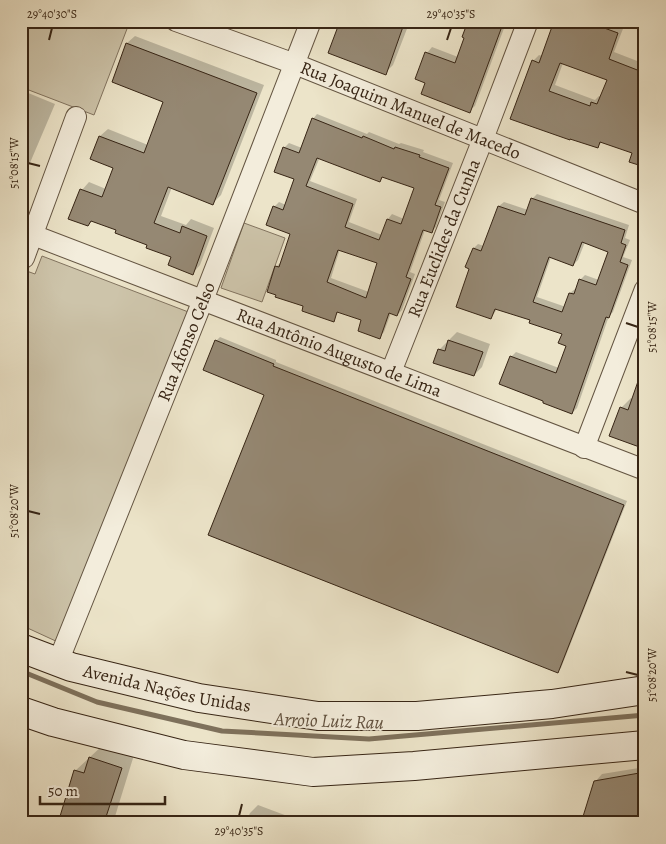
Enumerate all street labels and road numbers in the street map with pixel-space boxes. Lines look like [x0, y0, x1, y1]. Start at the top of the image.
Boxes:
street label: Rua Joaquim Manuel de Macedo [297, 55, 524, 165]
street label: Rua Euclides da Cunha [402, 155, 486, 321]
street label: Rua Afonso Celso [152, 279, 221, 405]
street label: Rua Antônio Augusto de Lima [233, 302, 446, 403]
street label: Avenida Nações Unidas [80, 658, 253, 718]

